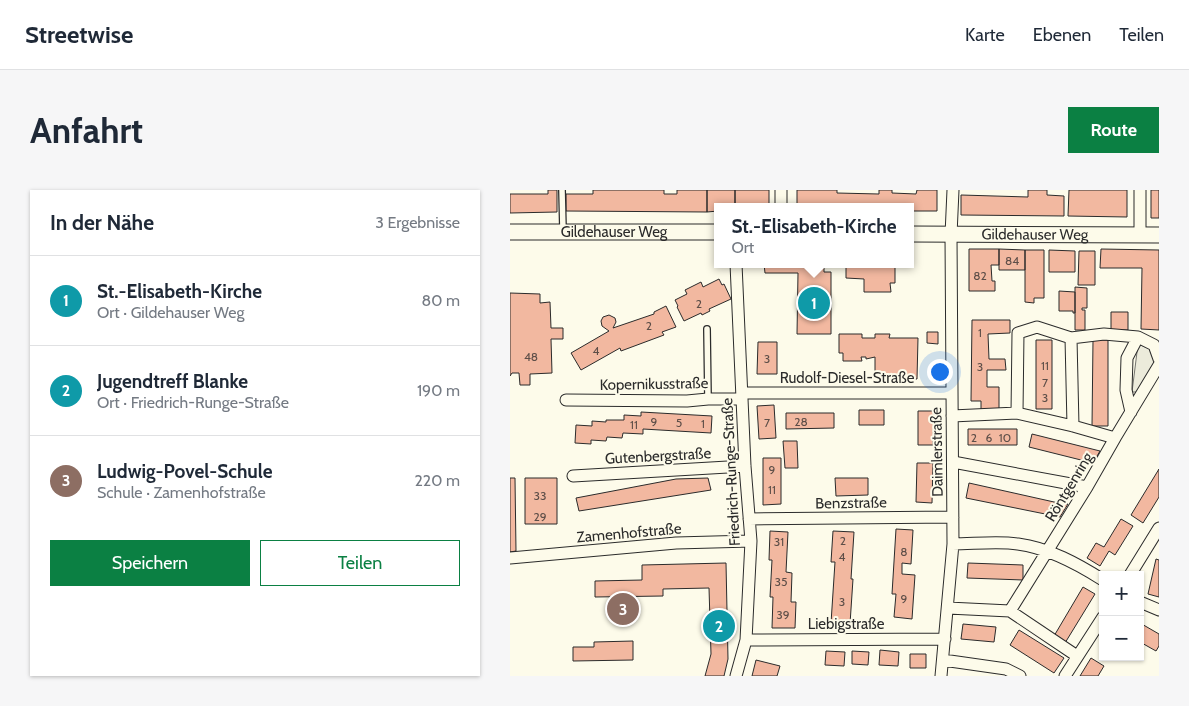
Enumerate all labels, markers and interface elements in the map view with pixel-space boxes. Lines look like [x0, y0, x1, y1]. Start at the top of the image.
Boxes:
text: Streetwise [25, 20, 133, 49]
text: Karte [965, 24, 1005, 46]
text: Ebenen [1033, 24, 1091, 46]
text: Teilen [1119, 24, 1164, 46]
button: Route [1068, 107, 1159, 153]
text: Anfahrt [30, 109, 143, 152]
popup [714, 203, 914, 268]
text: In der Nähe [50, 210, 154, 235]
text: 3 Ergebnisse [375, 213, 460, 232]
text: St.-Elisabeth-Kirche [732, 215, 896, 238]
street label: Gildehauser Weg [561, 223, 668, 241]
street label: Gildehauser Weg [982, 225, 1089, 244]
text: Ort [732, 238, 754, 257]
house number: 84 [1005, 253, 1019, 268]
house number: 82 [973, 268, 987, 283]
text: St.-Elisabeth-Kirche [97, 280, 262, 303]
pin: 1 [798, 284, 830, 322]
text: 1 [63, 291, 69, 310]
text: 80 m [422, 291, 460, 310]
house number: 2 [696, 296, 702, 311]
text: Ort · Gildehauser Weg [97, 303, 244, 322]
house number: 2 [646, 318, 652, 333]
house number: 1 [978, 325, 982, 340]
house number: 4 [593, 343, 600, 358]
house number: 48 [524, 349, 538, 364]
house number: 3 [764, 351, 770, 366]
house number: 11 [1041, 358, 1049, 373]
your location [927, 359, 953, 385]
house number: 3 [977, 359, 983, 374]
street label: Rudolf-Diesel-Straße [780, 369, 915, 387]
text: Jugendtreff Blanke [97, 370, 248, 393]
street label: Kopernikusstraße [599, 374, 709, 394]
house number: 7 [1042, 375, 1048, 390]
text: 2 [62, 381, 70, 400]
text: 190 m [417, 381, 460, 400]
house number: 3 [1042, 390, 1048, 405]
text: Ort · Friedrich-Runge-Straße [97, 393, 289, 412]
street label: Friedrich-Runge-Straße [718, 397, 744, 547]
street label: Daimlerstraße [927, 407, 947, 497]
house number: 9 [651, 414, 658, 429]
house number: 28 [794, 414, 808, 429]
house number: 5 [676, 415, 682, 430]
house number: 7 [764, 415, 770, 430]
house number: 1 [701, 416, 705, 431]
house number: 11 [630, 417, 638, 432]
house number: 2 [971, 430, 977, 445]
house number: 6 [986, 430, 993, 445]
house number: 10 [999, 430, 1011, 445]
street label: Gutenbergstraße [604, 444, 712, 468]
street label: Röntgenring [1041, 449, 1097, 525]
text: Ludwig-Povel-Schule [97, 460, 273, 483]
house number: 9 [769, 462, 776, 477]
text: 3 [62, 471, 70, 490]
text: 220 m [414, 471, 460, 490]
house number: 11 [768, 482, 776, 497]
text: Schule · Zamenhofstraße [97, 483, 266, 502]
house number: 33 [534, 488, 546, 503]
street label: Benzstraße [815, 493, 887, 513]
house number: 29 [533, 509, 547, 524]
street label: Zamenhofstraße [576, 519, 682, 547]
house number: 2 [840, 533, 846, 548]
house number: 31 [774, 534, 784, 549]
button: Speichern [50, 540, 250, 586]
button: Teilen [260, 540, 460, 586]
house number: 8 [900, 544, 908, 559]
house number: 4 [839, 549, 846, 564]
map controls [1099, 571, 1144, 661]
button: + [1099, 571, 1144, 616]
house number: 35 [775, 574, 787, 589]
pin: 3 [607, 590, 639, 628]
house number: 9 [901, 591, 908, 606]
house number: 3 [839, 594, 845, 609]
pin: 2 [703, 607, 735, 645]
house number: 39 [776, 607, 790, 622]
street label: Liebigstraße [808, 615, 885, 633]
button: − [1099, 616, 1144, 661]

